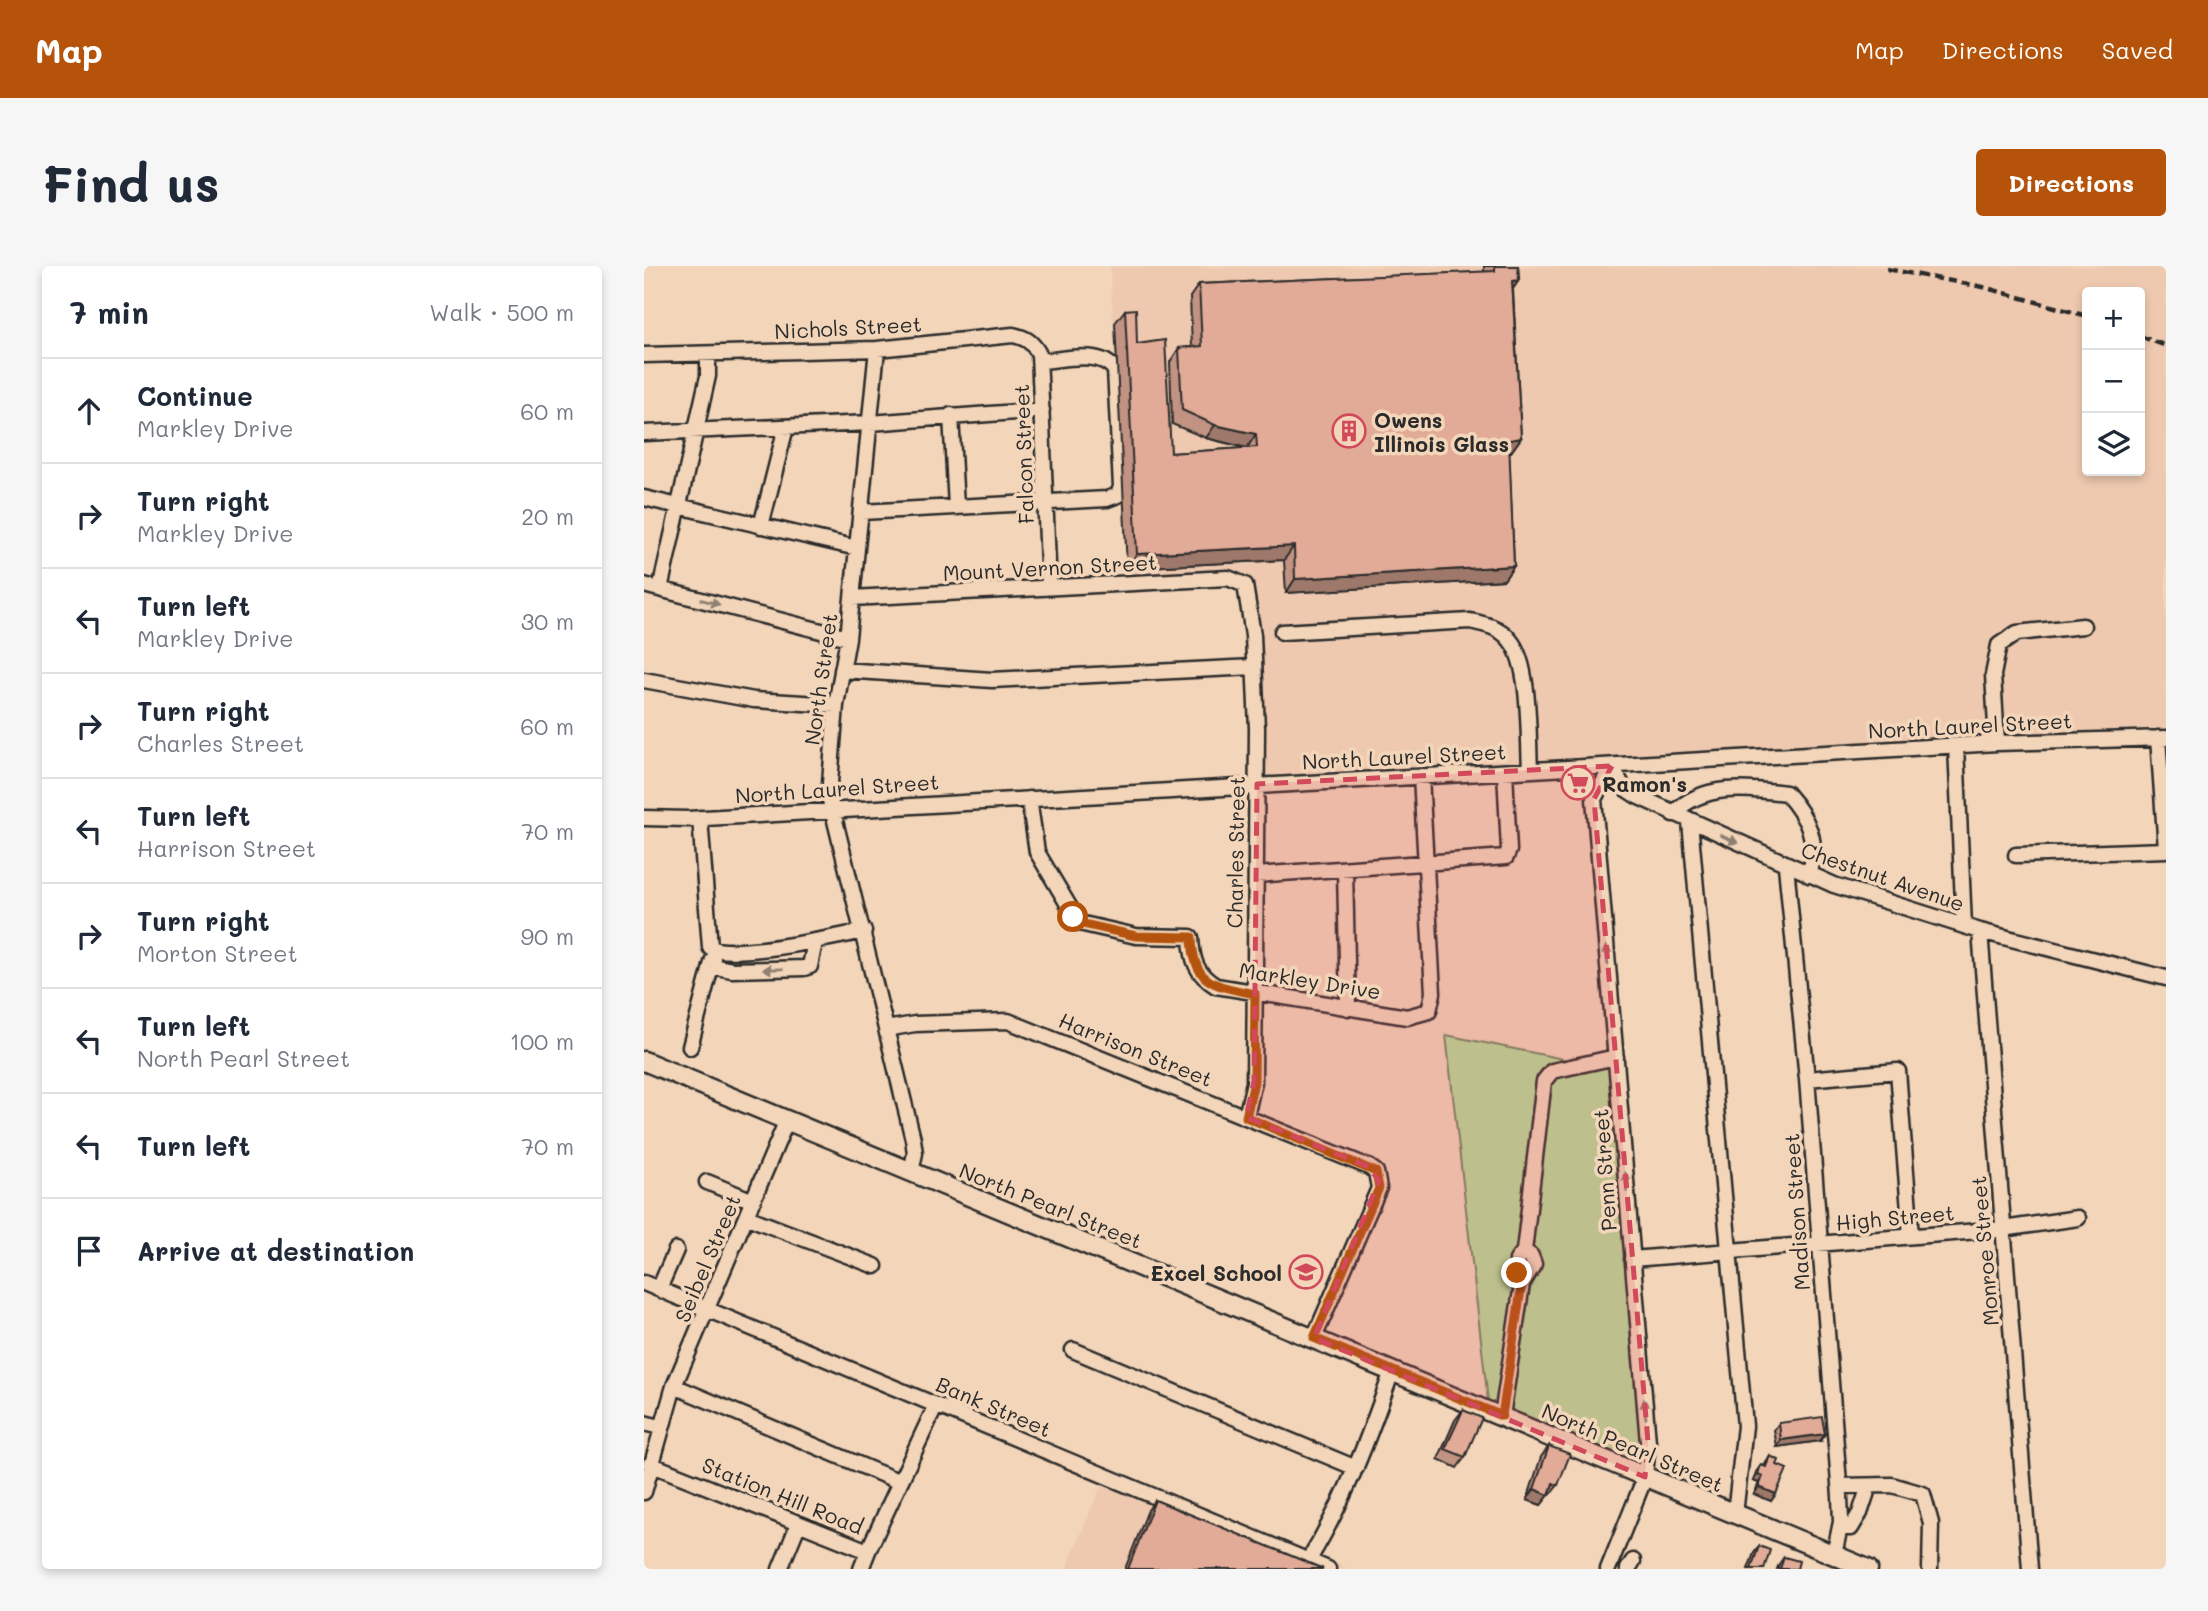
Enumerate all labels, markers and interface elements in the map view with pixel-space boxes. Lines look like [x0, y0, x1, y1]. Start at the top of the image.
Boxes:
text: Map [35, 28, 103, 71]
text: Map [1855, 34, 1904, 65]
text: Directions [1942, 34, 2064, 65]
text: Saved [2102, 34, 2173, 65]
button: Directions [1976, 149, 2166, 216]
text: Find us [42, 151, 220, 214]
map controls [2082, 287, 2145, 476]
button: + [2082, 287, 2145, 350]
text: 7 min [70, 292, 149, 332]
text: Walk · 500 m [429, 297, 574, 327]
street label: Nichols Street [774, 310, 922, 344]
button: − [2082, 350, 2145, 413]
text: Continue [137, 379, 253, 413]
street label: Falcon Street [1007, 384, 1039, 524]
icon: ahead [70, 392, 108, 430]
text: 60 m [520, 396, 574, 426]
place label: Owens Illinois Glass [1374, 406, 1509, 457]
building icon: Owens Illinois Glass [1330, 412, 1368, 450]
text: Markley Drive [137, 413, 294, 443]
button: layers [2082, 413, 2145, 476]
text: Turn right [137, 484, 270, 518]
icon: right [70, 497, 108, 535]
text: 20 m [521, 501, 574, 531]
text: Markley Drive [137, 518, 294, 548]
street label: Mount Vernon Street [942, 548, 1158, 586]
text: Turn left [137, 589, 250, 623]
one-way arrow [699, 597, 721, 608]
icon: left [70, 602, 108, 640]
text: 30 m [521, 606, 574, 636]
street label: North Street [797, 611, 843, 747]
text: Markley Drive [137, 623, 294, 653]
text: Turn right [137, 694, 270, 728]
street label: North Laurel Street [1867, 706, 2073, 744]
icon: right [70, 707, 108, 745]
text: 60 m [520, 711, 574, 741]
text: Charles Street [137, 728, 304, 758]
street label: North Laurel Street [1301, 737, 1507, 775]
supermarket icon: Ramon's [1559, 764, 1597, 802]
street label: North Laurel Street [734, 767, 940, 809]
place label: Ramon's [1602, 770, 1687, 797]
street label: Charles Street [1220, 776, 1250, 928]
text: Turn left [137, 799, 250, 833]
icon: left [70, 812, 108, 850]
text: 70 m [521, 816, 574, 846]
text: Harrison Street [137, 833, 316, 863]
one-way arrow [1718, 834, 1739, 845]
street label: Chestnut Avenue [1798, 835, 1968, 917]
route start [1057, 901, 1088, 932]
text: Turn right [137, 904, 270, 938]
icon: right [70, 917, 108, 955]
text: 90 m [521, 921, 574, 951]
text: Morton Street [137, 938, 298, 968]
one-way arrow [1601, 944, 1612, 966]
street label: Markley Drive [1237, 955, 1383, 1005]
one-way arrow [762, 963, 784, 975]
street label: Harrison Street [1055, 1006, 1217, 1092]
text: Turn left [137, 1009, 250, 1043]
icon: left [70, 1022, 108, 1060]
text: 100 m [510, 1026, 574, 1056]
text: North Pearl Street [137, 1043, 350, 1073]
street label: Penn Street [1586, 1108, 1622, 1232]
icon: left [70, 1127, 108, 1165]
text: Turn left [137, 1129, 250, 1163]
text: 70 m [521, 1131, 574, 1161]
street label: Madison Street [1777, 1133, 1815, 1291]
street label: North Pearl Street [956, 1156, 1146, 1254]
one-way arrow [1620, 1171, 1631, 1193]
street label: Monroe Street [1964, 1175, 2004, 1327]
street label: Seibel Street [668, 1190, 746, 1326]
street label: High Street [1835, 1198, 1955, 1236]
icon: arrive [70, 1232, 108, 1270]
text: Arrive at destination [137, 1234, 414, 1268]
school or university icon: Excel School [1287, 1253, 1325, 1291]
route end [1501, 1257, 1532, 1288]
place label: Excel School [1150, 1259, 1282, 1286]
street label: Bank Street [932, 1370, 1056, 1442]
street label: North Pearl Street [1538, 1397, 1728, 1497]
one-way arrow [1639, 1397, 1650, 1419]
street label: Station Hill Road [698, 1450, 868, 1540]

